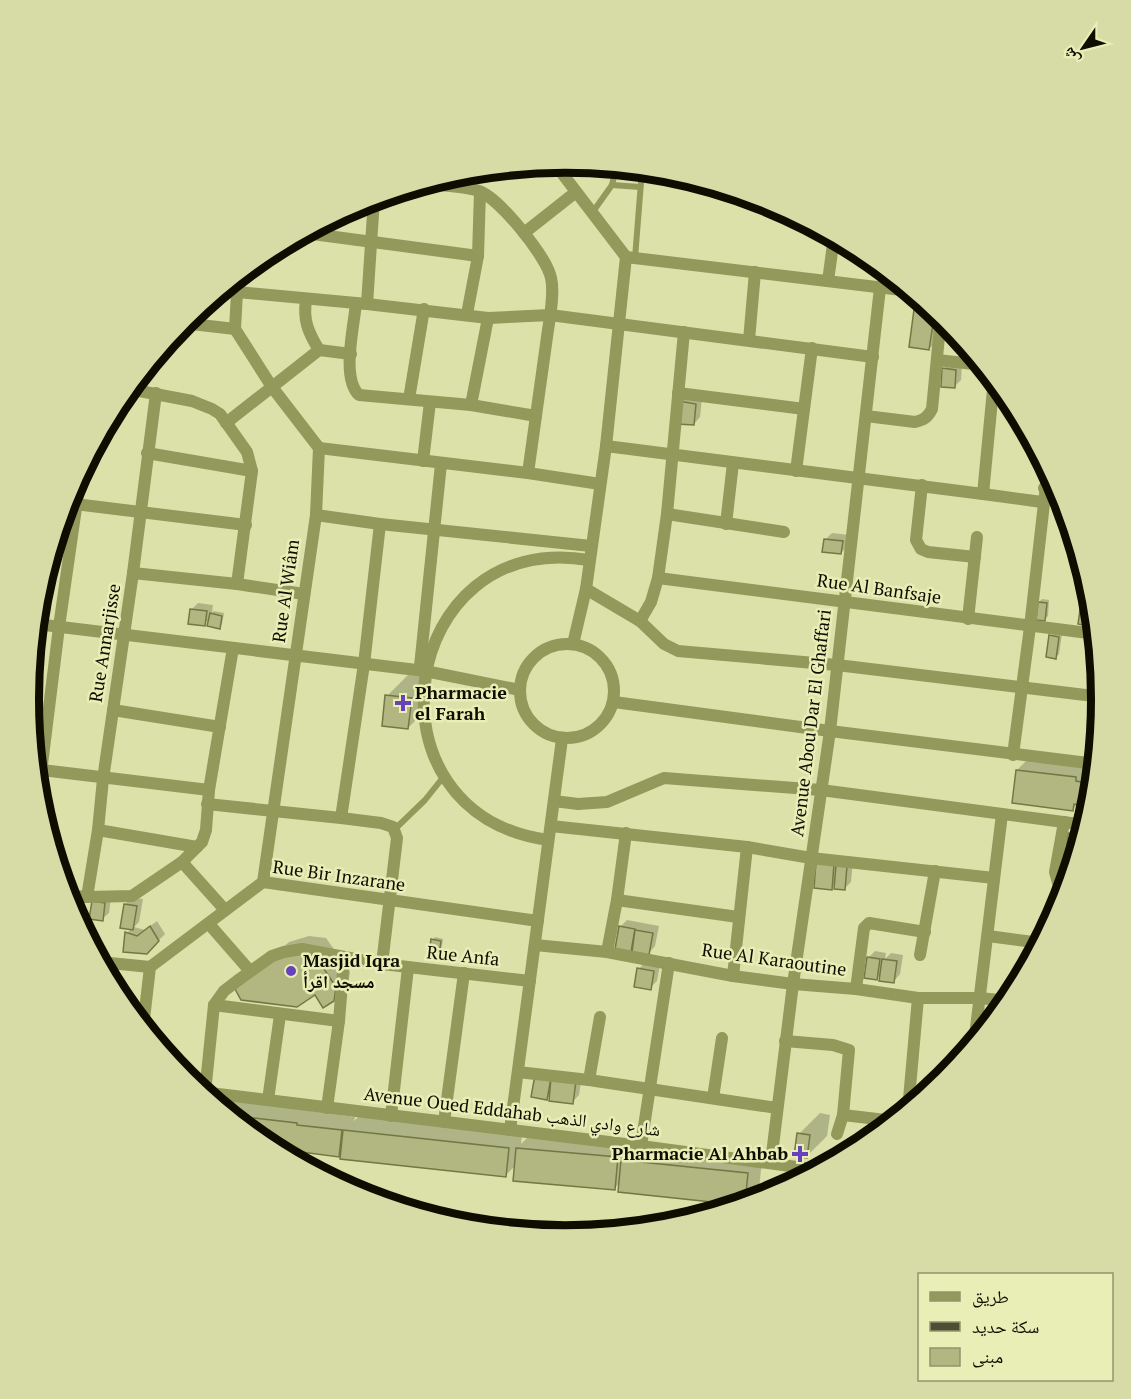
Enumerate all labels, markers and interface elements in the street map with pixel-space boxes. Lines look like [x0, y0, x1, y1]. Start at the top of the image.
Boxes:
north arrow [1053, 18, 1113, 78]
text: ش [1057, 43, 1085, 70]
street label: Rue Al Wiâm [266, 537, 304, 644]
street label: Rue Al Banfsaje [816, 567, 943, 609]
street label: Rue Annarjisse [83, 582, 125, 704]
street label: Avenue Abou Dar El Ghaffari [784, 608, 836, 838]
place label: Pharmacie el Farah [415, 680, 507, 725]
marker: Pharmacie el Farah [396, 696, 410, 710]
street label: Rue Bir Inzarane [271, 854, 407, 896]
street label: Rue Al Karaoutine [700, 937, 848, 981]
street label: Rue Anfa [425, 939, 501, 971]
place label: Masjid Iqra مسجد اقرأ [303, 948, 400, 993]
marker: Masjid Iqra مسجد اقرأ [284, 964, 298, 978]
street label: Avenue Oued Eddahab شارع وادي الذهب [362, 1081, 662, 1145]
place label: Pharmacie Al Ahbab [612, 1141, 788, 1165]
marker: Pharmacie Al Ahbab [793, 1147, 807, 1161]
legend [918, 1273, 1113, 1381]
text: طريق [972, 1284, 1009, 1308]
text: سكة حديد [972, 1314, 1039, 1338]
text: مبنى [972, 1344, 1003, 1368]

